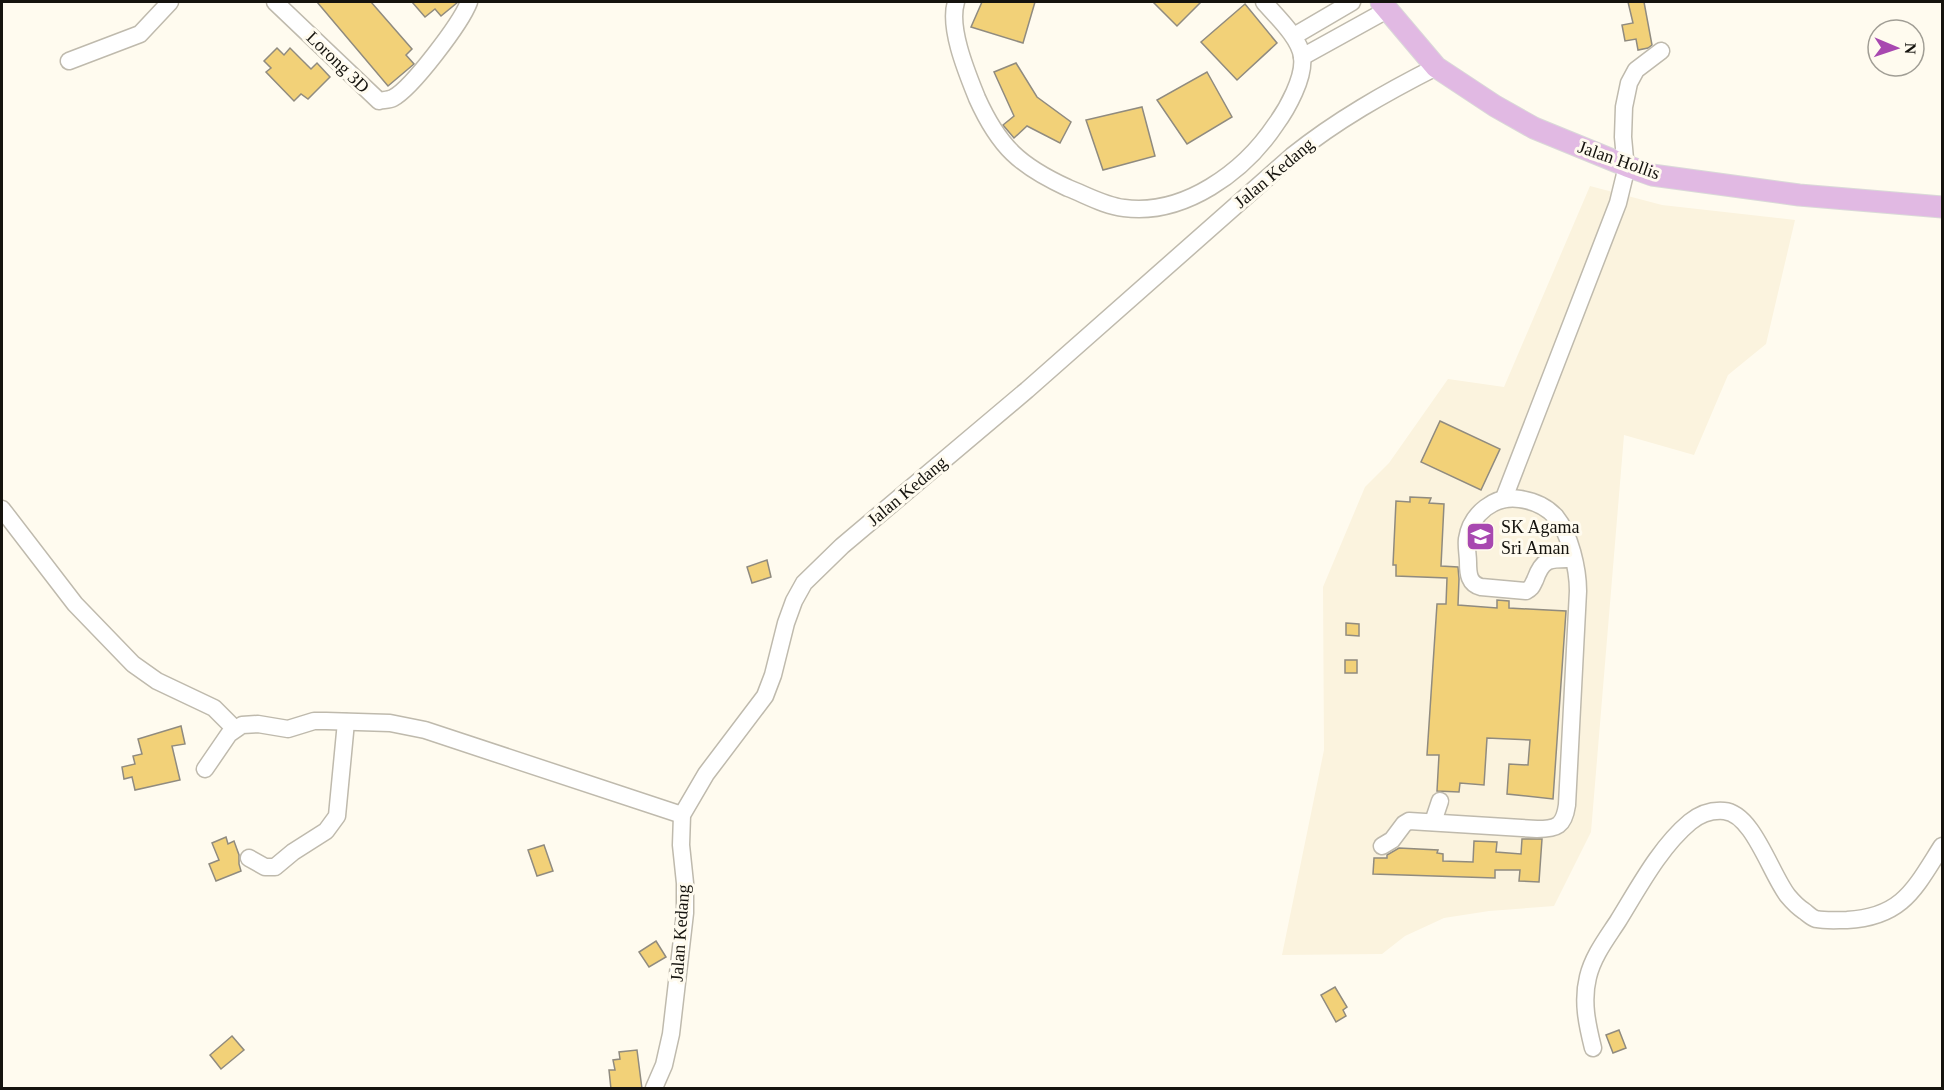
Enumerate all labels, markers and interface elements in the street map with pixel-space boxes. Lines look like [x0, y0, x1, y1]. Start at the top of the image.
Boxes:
north arrow [1866, 18, 1926, 78]
street label: Lorong 3D [302, 27, 374, 97]
text: N [1902, 42, 1919, 55]
street label: Jalan Kedang [1230, 134, 1318, 212]
street label: Jalan Hollis [1575, 137, 1663, 183]
street label: Jalan Kedang [863, 452, 951, 530]
place label: SK Agama Sri Aman [1501, 517, 1580, 558]
school or university icon: SK Agama Sri Aman [1464, 521, 1496, 553]
street label: Jalan Kedang [667, 884, 693, 982]

